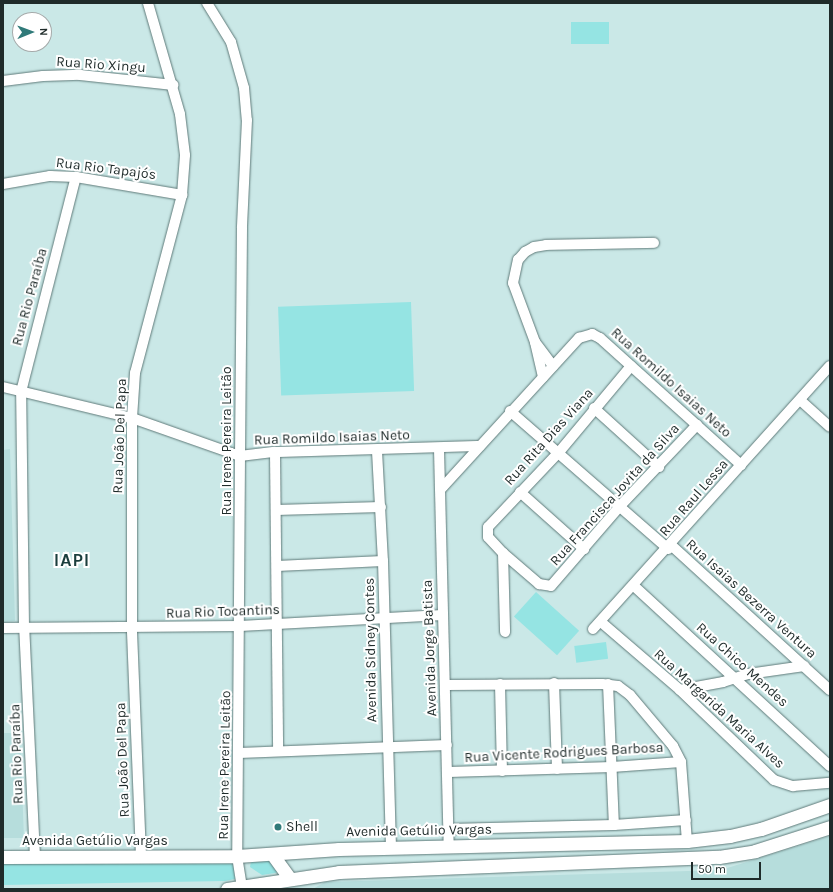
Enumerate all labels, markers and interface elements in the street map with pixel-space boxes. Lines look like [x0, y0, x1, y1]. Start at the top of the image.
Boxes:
north arrow [12, 12, 52, 52]
text: N [37, 28, 50, 36]
street label: Rua Rio Xingu [56, 53, 146, 77]
street label: Rua Rio Tapajós [55, 155, 157, 183]
street label: Rua Rio Paraíba [9, 246, 51, 348]
street label: Rua Romildo Isaias Neto [607, 325, 735, 441]
street label: Rua Irene Pereira Leitão [219, 366, 235, 516]
street label: Rua João Del Papa [110, 378, 130, 494]
street label: Rua Rita Dias Viana [501, 385, 597, 489]
street label: Rua Francisca Jovita da Silva [547, 421, 683, 569]
street label: Rua Romildo Isaias Neto [254, 427, 410, 449]
street label: Rua Raul Lessa [656, 456, 732, 540]
street label: Rua Isaias Bezerra Ventura [682, 536, 820, 662]
district label: IAPI [54, 549, 90, 571]
street label: Avenida Sidney Contes [361, 577, 381, 723]
street label: Avenida Jorge Batista [419, 579, 441, 717]
street label: Rua Rio Tocantins [166, 602, 280, 622]
street label: Rua Chico Mendes [693, 619, 791, 711]
street label: Rua Margarida Maria Alves [650, 646, 788, 772]
street label: Rua Irene Pereira Leitão [215, 690, 235, 840]
street label: Rua João Del Papa [113, 702, 133, 818]
street label: Rua Rio Paraíba [7, 704, 27, 804]
street label: Rua Vicente Rodrigues Barbosa [464, 739, 664, 767]
place label: Shell [286, 819, 318, 835]
street label: Avenida Getúlio Vargas [346, 821, 492, 841]
marker: Shell [273, 822, 283, 832]
street label: Avenida Getúlio Vargas [22, 833, 168, 849]
scale bar [693, 854, 763, 880]
text: 50 m [698, 862, 726, 876]

